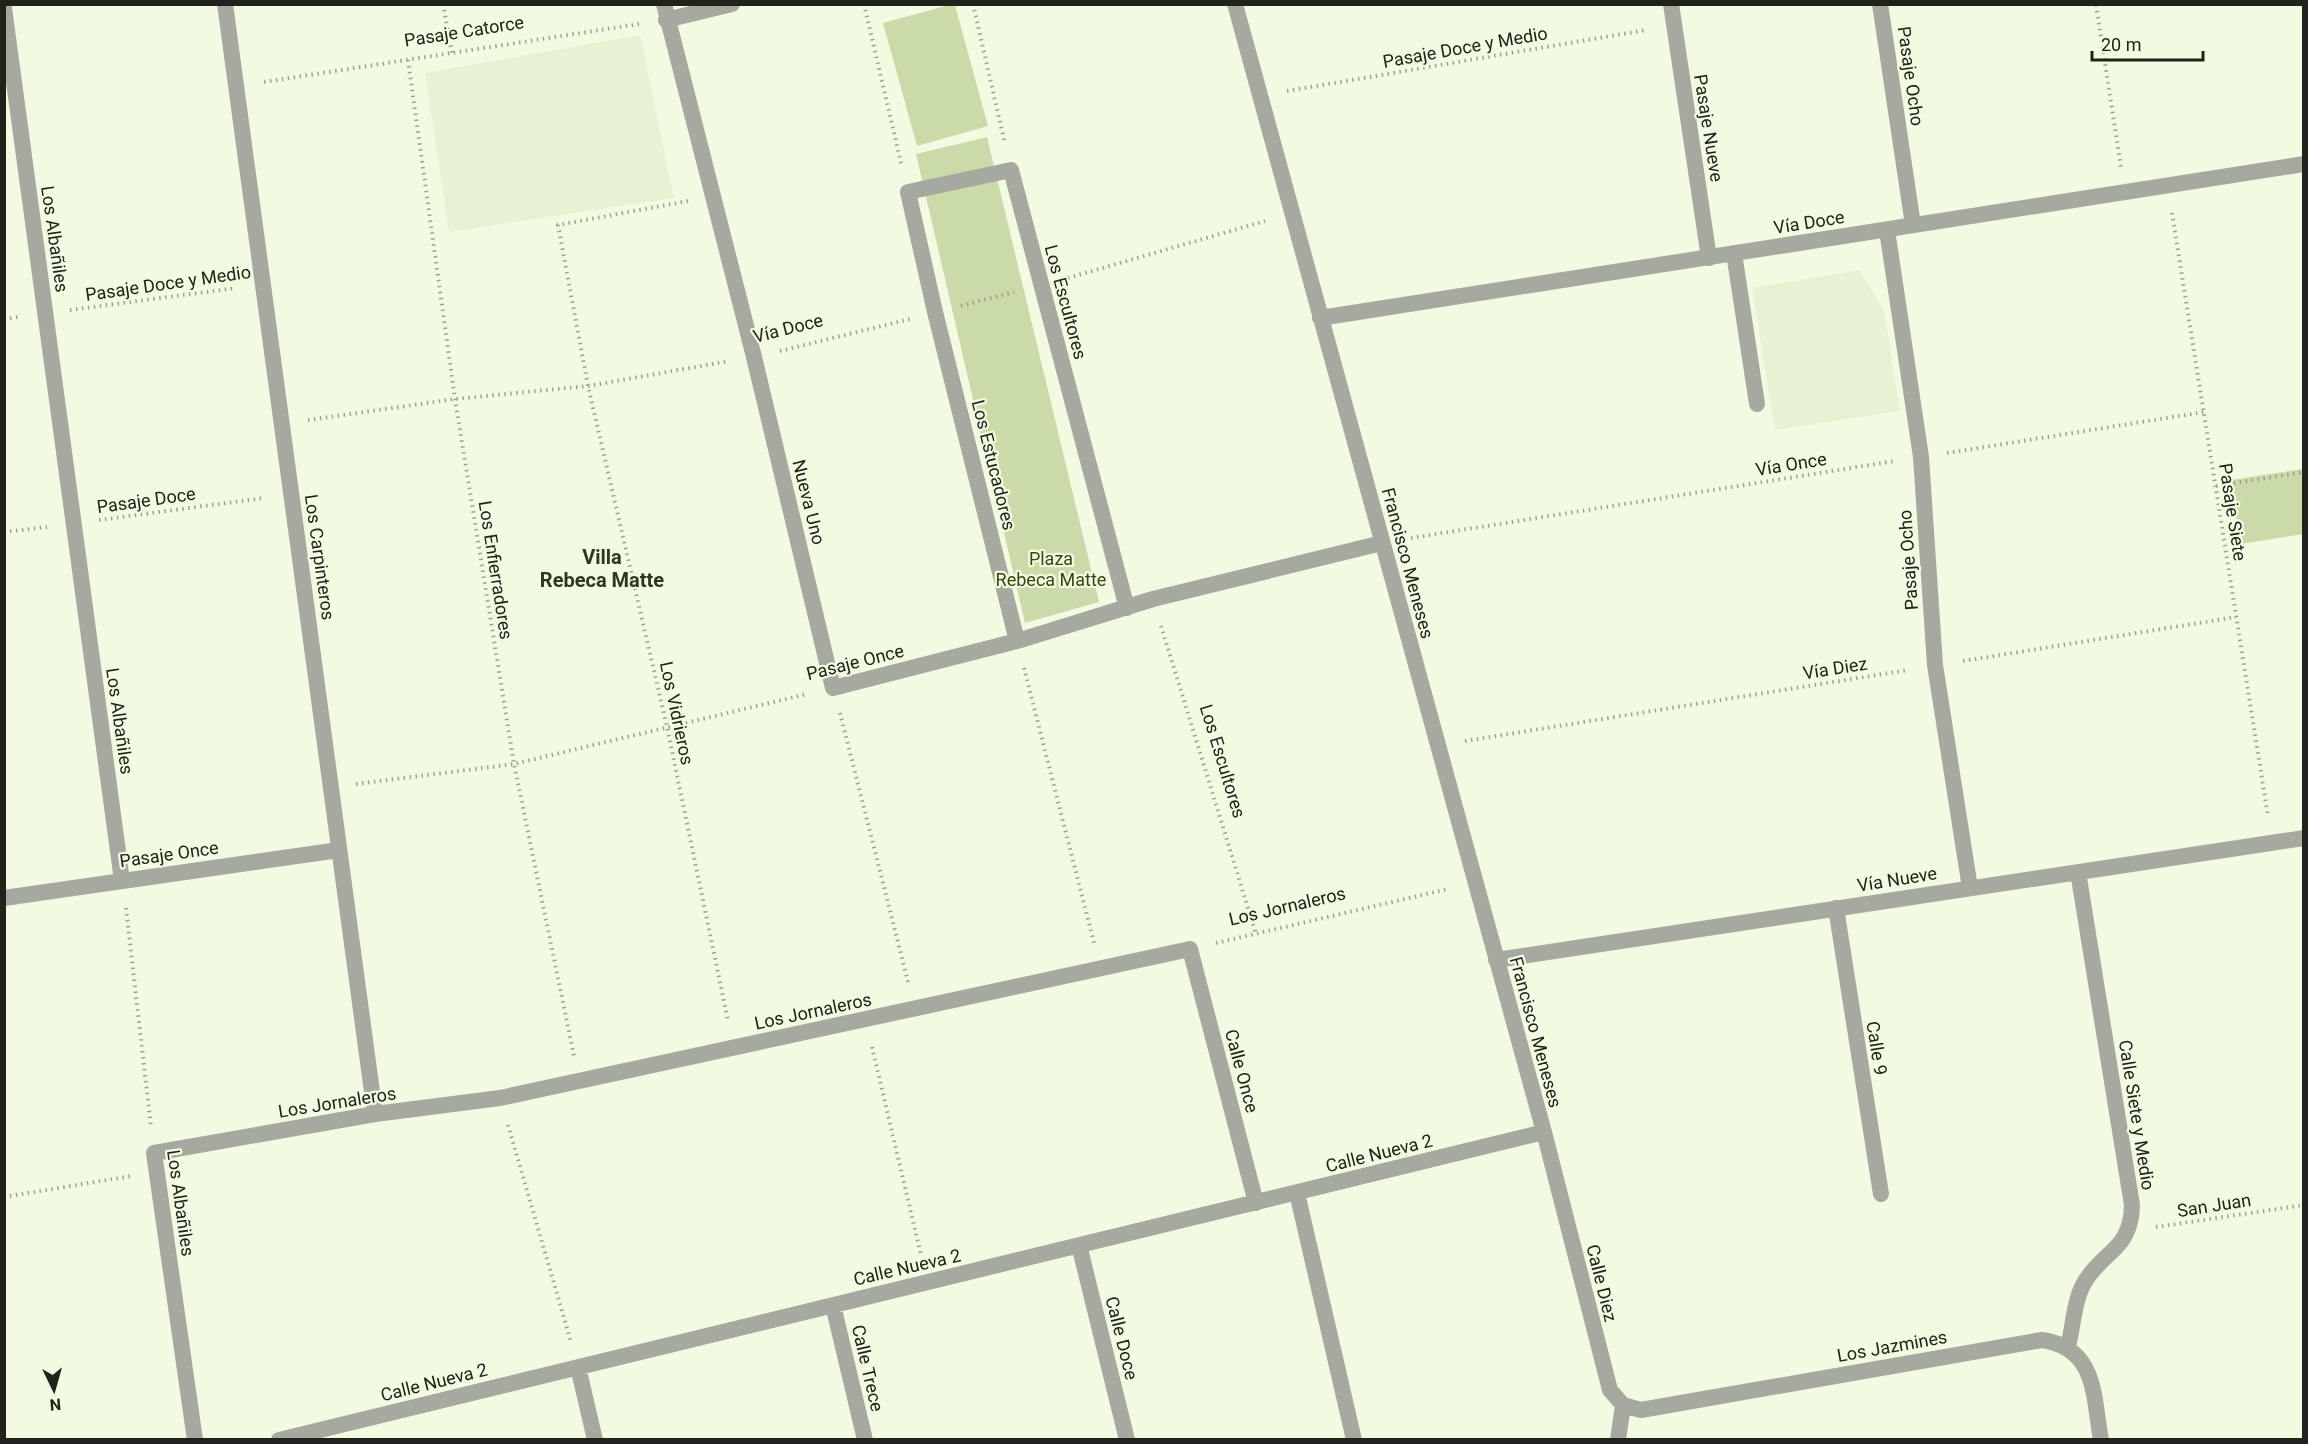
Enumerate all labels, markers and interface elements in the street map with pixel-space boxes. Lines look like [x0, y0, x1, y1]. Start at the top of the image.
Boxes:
street label: Pasaje Catorce [403, 11, 525, 51]
street label: Pasaje Doce y Medio [1381, 22, 1549, 72]
scale bar [2092, 24, 2203, 62]
street label: Pasaje Ocho [1894, 25, 1928, 127]
text: 20 m [2101, 34, 2141, 55]
street label: Pasaje Nueve [1690, 73, 1728, 183]
street label: Los Albañiles [37, 184, 73, 294]
street label: Vía Doce [1772, 206, 1846, 238]
street label: Los Escultores [1041, 242, 1091, 362]
street label: Pasaje Doce y Medio [84, 261, 252, 305]
street label: Vía Doce [751, 309, 825, 347]
street label: Los Estucadores [968, 398, 1020, 532]
street label: Vía Once [1754, 448, 1828, 480]
street label: Nueva Uno [788, 457, 830, 547]
street label: Pasaje Siete [2215, 462, 2251, 562]
street label: Pasaje Doce [95, 483, 197, 517]
street label: Francisco Meneses [1378, 485, 1438, 641]
street label: Los Carpinteros [301, 493, 339, 621]
street label: Los Enfierradores [475, 499, 517, 641]
street label: Pasaje Ocho [1894, 509, 1922, 611]
district label: Villa Rebeca Matte [540, 545, 664, 592]
park label: Plaza Rebeca Matte [996, 548, 1106, 590]
street label: Pasaje Once [804, 640, 906, 684]
street label: Vía Diez [1801, 653, 1869, 683]
street label: Los Vidrieros [656, 659, 698, 767]
street label: Los Albañiles [102, 666, 138, 776]
street label: Los Escultores [1196, 702, 1250, 820]
street label: Pasaje Once [118, 837, 220, 871]
street label: Vía Nueve [1856, 862, 1938, 896]
street label: Los Jornaleros [1227, 882, 1347, 930]
street label: Francisco Meneses [1506, 954, 1566, 1110]
street label: Los Jornaleros [753, 988, 873, 1034]
street label: Calle 9 [1862, 1019, 1892, 1077]
street label: Calle Once [1221, 1027, 1263, 1115]
street label: Calle Siete y Medio [2115, 1038, 2159, 1192]
street label: Los Jornaleros [277, 1082, 397, 1122]
street label: Calle Nueva 2 [1323, 1130, 1435, 1176]
street label: Los Albañiles [163, 1148, 199, 1258]
street label: San Juan [2176, 1189, 2252, 1221]
street label: Calle Diez [1582, 1242, 1622, 1324]
street label: Calle Nueva 2 [851, 1244, 963, 1290]
street label: Calle Doce [1101, 1294, 1143, 1382]
street label: Calle Trece [848, 1323, 888, 1413]
street label: Los Jazmines [1835, 1326, 1949, 1366]
street label: Calle Nueva 2 [378, 1359, 490, 1405]
north arrow [24, 1360, 84, 1420]
text: N [49, 1394, 62, 1414]

